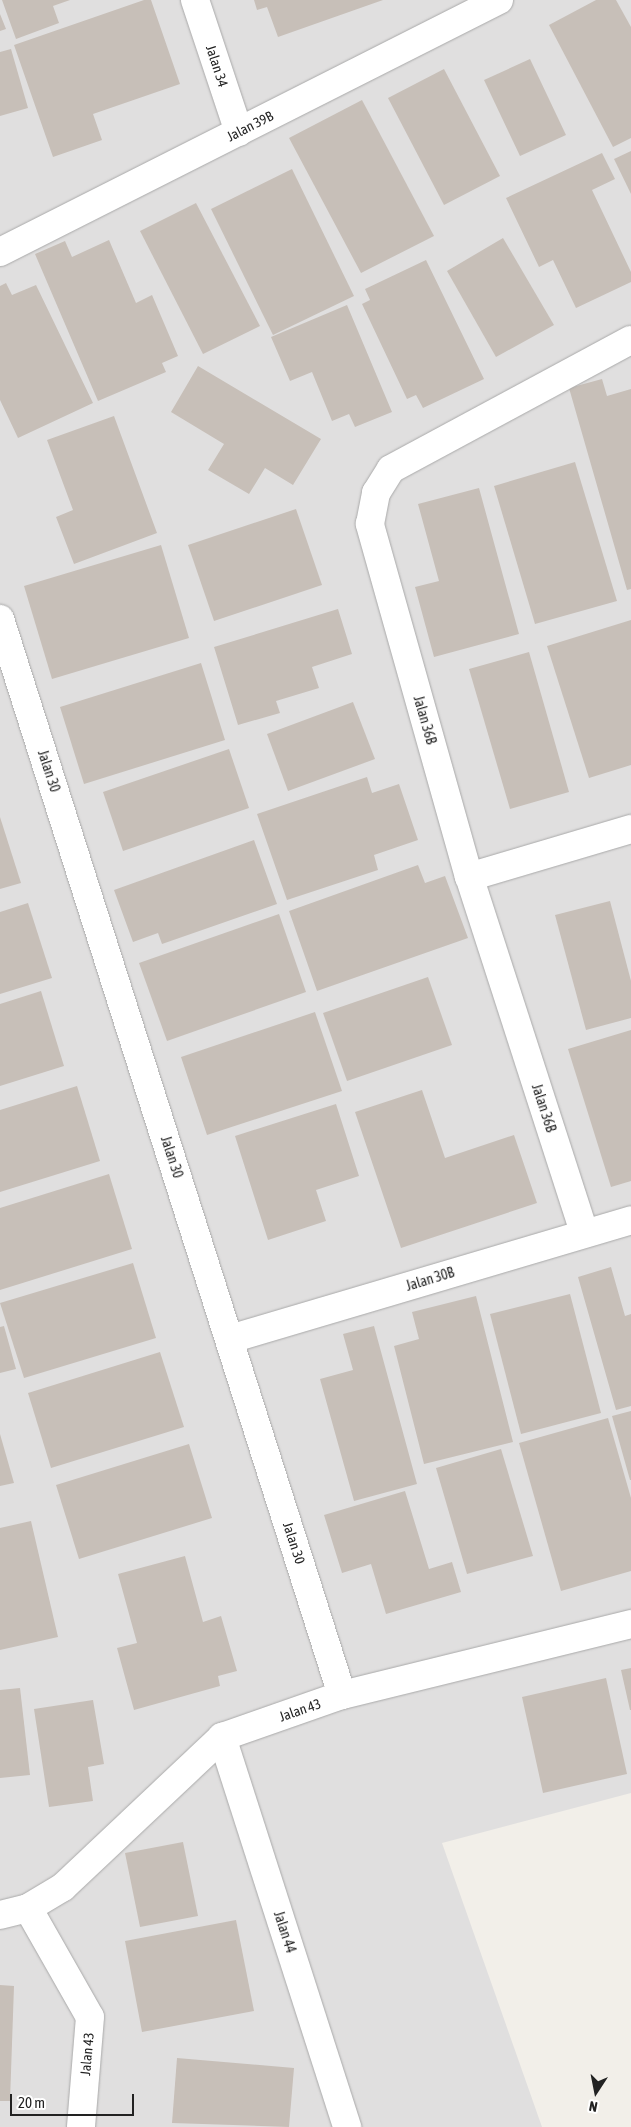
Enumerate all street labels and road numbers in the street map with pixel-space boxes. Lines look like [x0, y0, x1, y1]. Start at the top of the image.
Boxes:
street label: Jalan 34 [202, 43, 232, 89]
street label: Jalan 39B [224, 107, 276, 145]
street label: Jalan 36B [410, 694, 440, 746]
street label: Jalan 30 [34, 748, 64, 794]
street label: Jalan 36B [528, 1082, 560, 1134]
street label: Jalan 30 [157, 1134, 187, 1180]
street label: Jalan 30B [404, 1264, 456, 1294]
street label: Jalan 30 [279, 1520, 309, 1566]
street label: Jalan 43 [277, 1695, 323, 1725]
street label: Jalan 44 [270, 1909, 300, 1955]
street label: Jalan 43 [77, 2032, 97, 2076]

